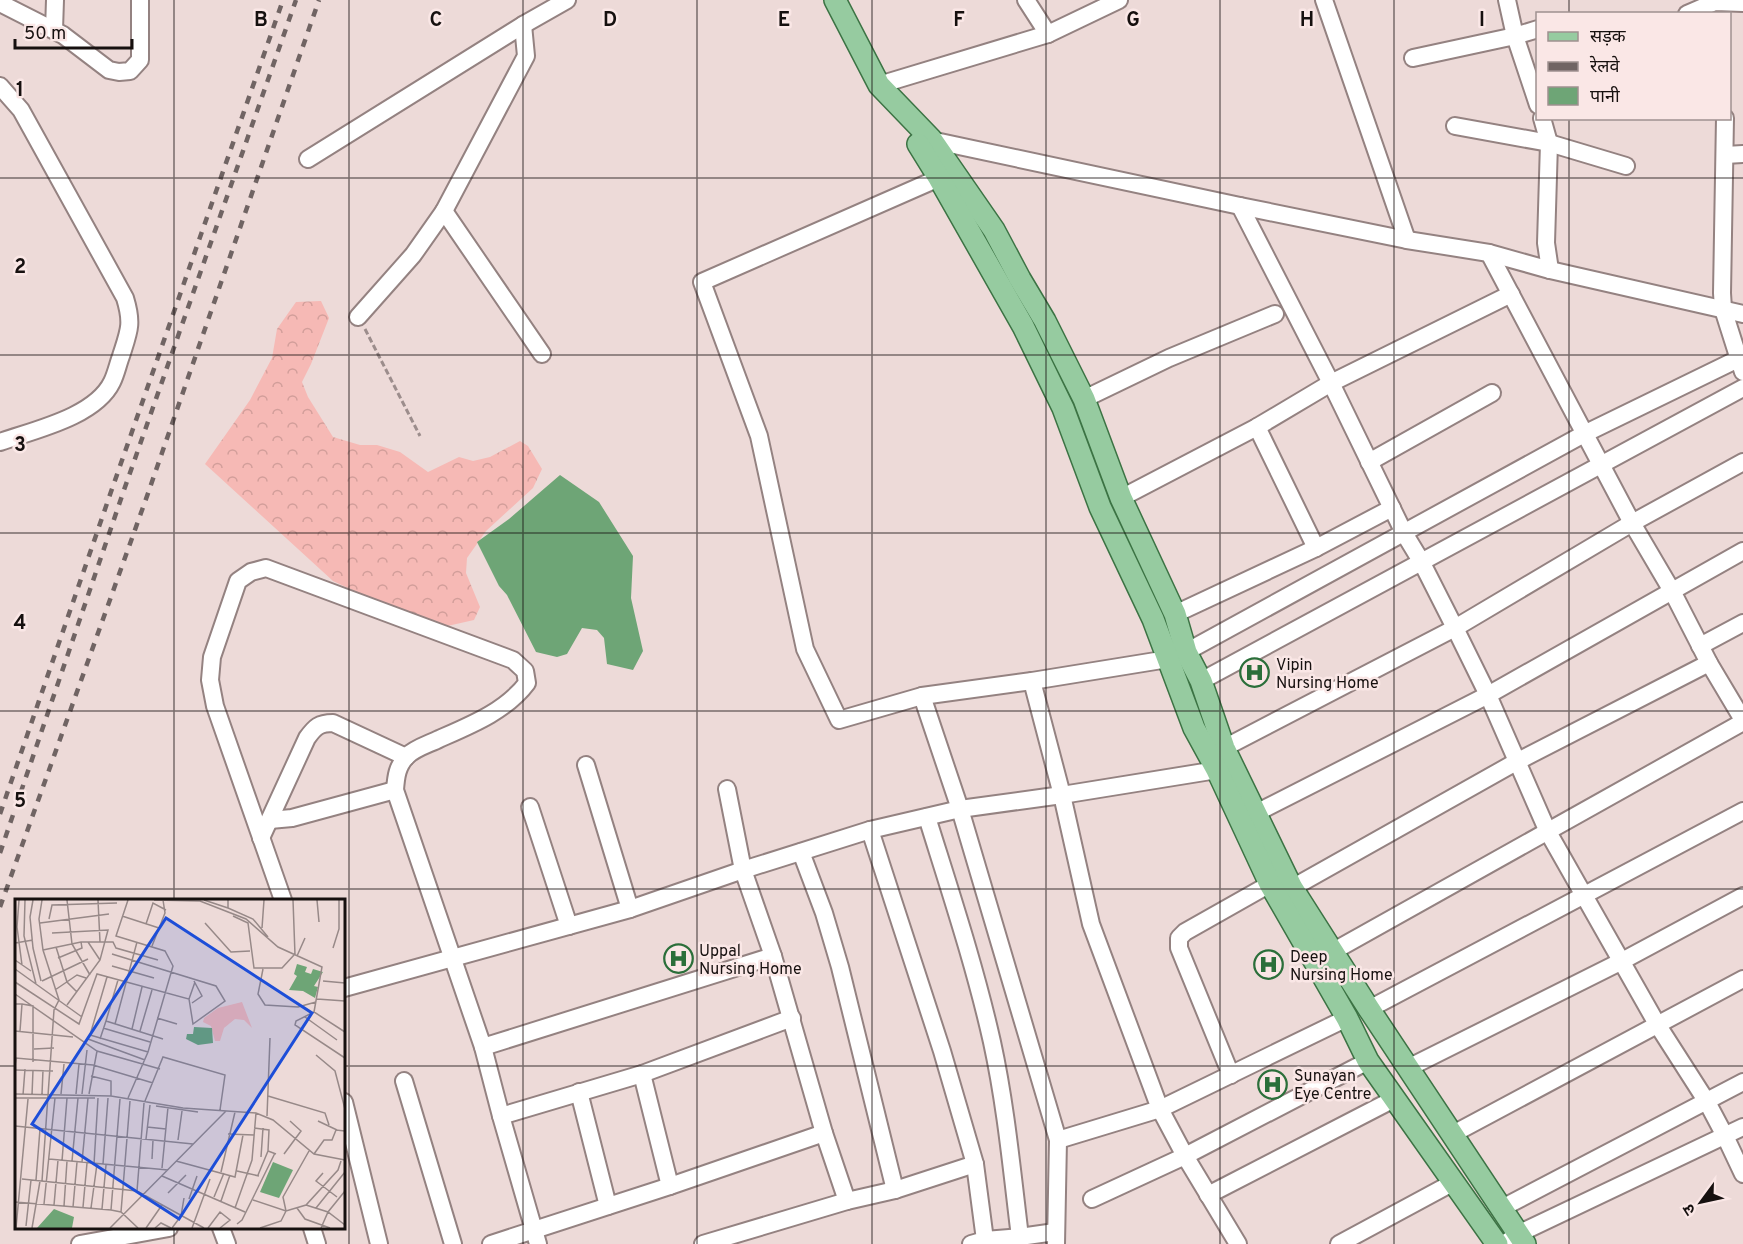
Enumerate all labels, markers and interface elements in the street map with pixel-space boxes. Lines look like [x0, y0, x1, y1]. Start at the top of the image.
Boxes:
text: B [254, 8, 268, 34]
text: C [430, 8, 442, 34]
text: D [603, 8, 617, 34]
text: E [778, 8, 790, 34]
text: F [953, 8, 965, 34]
text: G [1126, 8, 1140, 34]
text: H [1300, 8, 1314, 34]
text: I [1479, 8, 1485, 34]
scale bar [15, 12, 132, 50]
legend [1536, 12, 1731, 120]
text: 50 m [24, 23, 66, 46]
text: सड़क [1590, 26, 1627, 49]
text: रेलवे [1589, 55, 1621, 79]
text: 1 [16, 78, 24, 104]
text: पानी [1590, 86, 1620, 109]
text: 2 [14, 255, 26, 281]
text: 3 [14, 433, 26, 459]
text: 4 [14, 611, 26, 637]
place label: Vipin Nursing Home [1276, 656, 1379, 694]
hospital icon: Vipin Nursing Home [1239, 657, 1271, 689]
text: 5 [14, 789, 26, 815]
inset map [15, 899, 345, 1229]
place label: Uppal Nursing Home [699, 942, 802, 980]
hospital icon: Uppal Nursing Home [662, 943, 694, 975]
place label: Deep Nursing Home [1290, 948, 1393, 986]
hospital icon: Deep Nursing Home [1253, 949, 1285, 981]
place label: Sunayan Eye Centre [1294, 1067, 1371, 1105]
hospital icon: Sunayan Eye Centre [1257, 1068, 1289, 1100]
north arrow [1671, 1172, 1731, 1232]
text: उ [1679, 1199, 1701, 1218]

